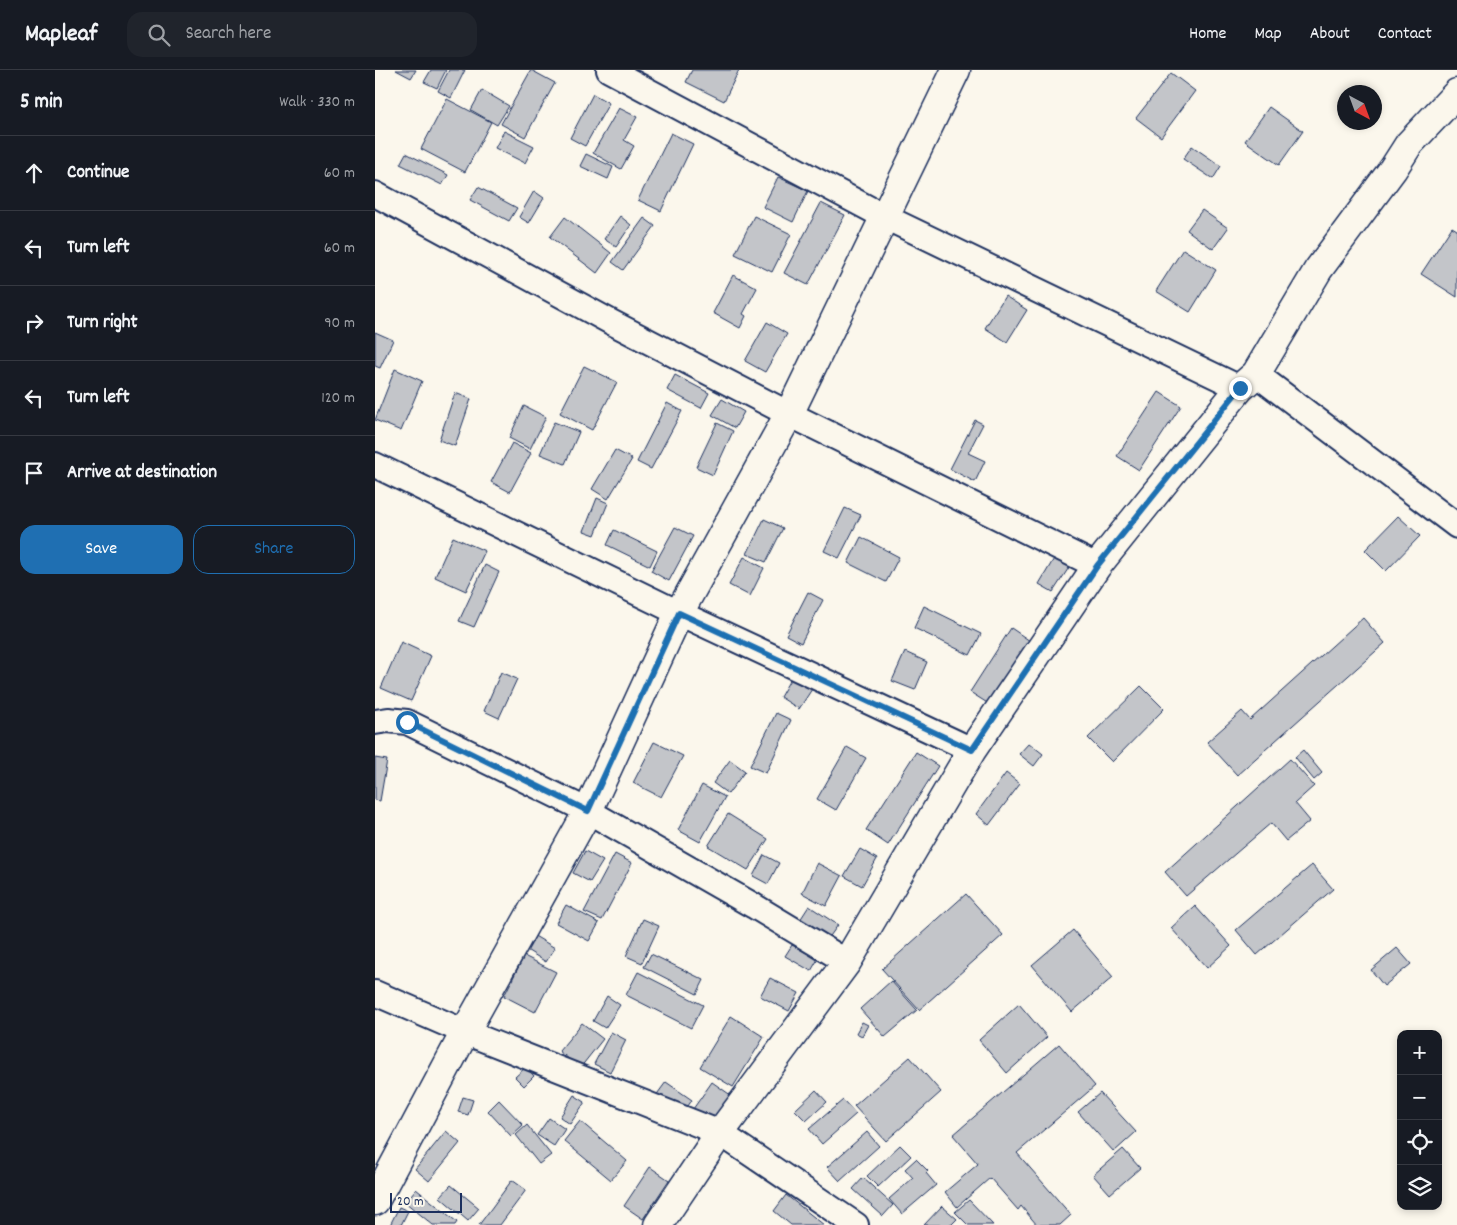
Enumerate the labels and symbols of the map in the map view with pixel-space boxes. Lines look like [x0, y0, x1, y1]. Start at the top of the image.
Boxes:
north arrow [1337, 85, 1382, 130]
route end [1229, 377, 1252, 400]
route start [396, 711, 419, 734]
scale bar [390, 1190, 463, 1213]

